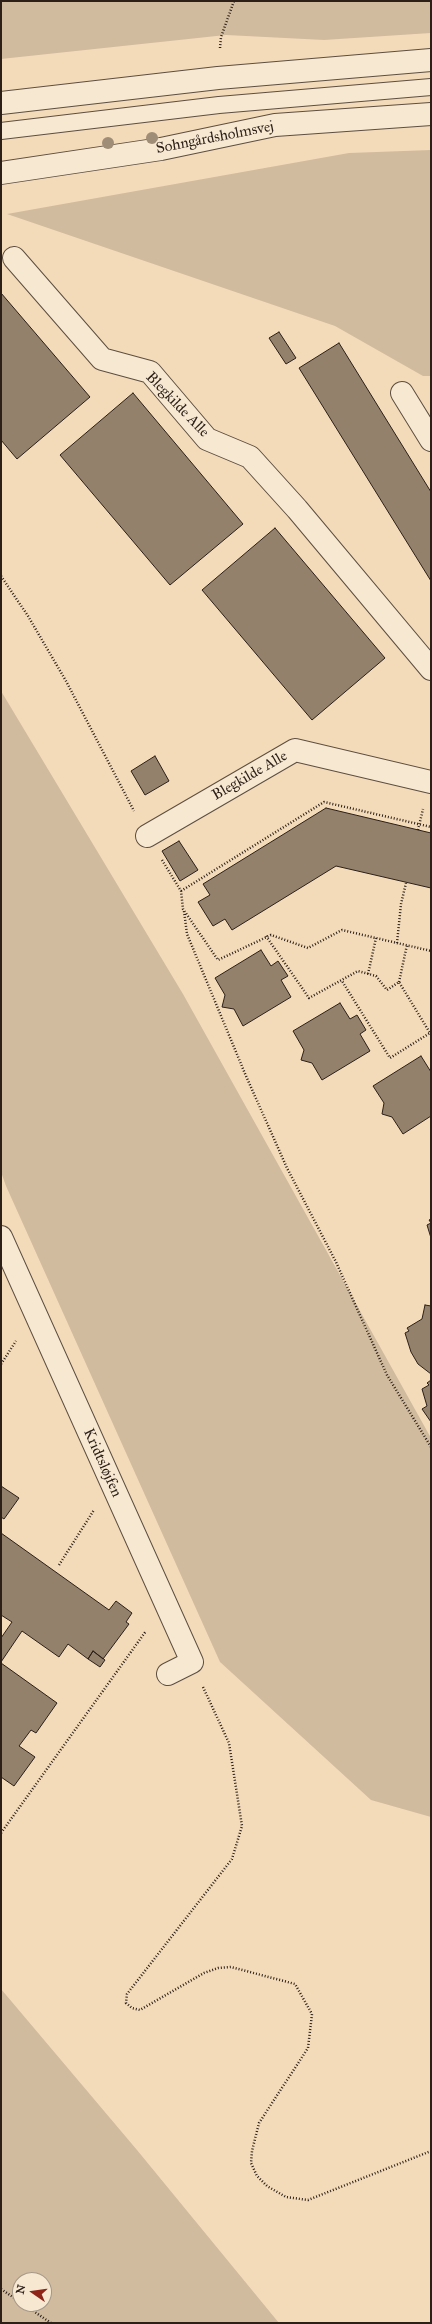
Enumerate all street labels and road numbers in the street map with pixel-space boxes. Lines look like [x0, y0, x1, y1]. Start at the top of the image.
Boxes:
street label: Sohngårdsholmsvej [155, 118, 275, 158]
street label: Blegkilde Alle [141, 369, 213, 441]
street label: Blegkilde Alle [209, 747, 291, 805]
street label: Kridtsløjfen [79, 1426, 125, 1500]

